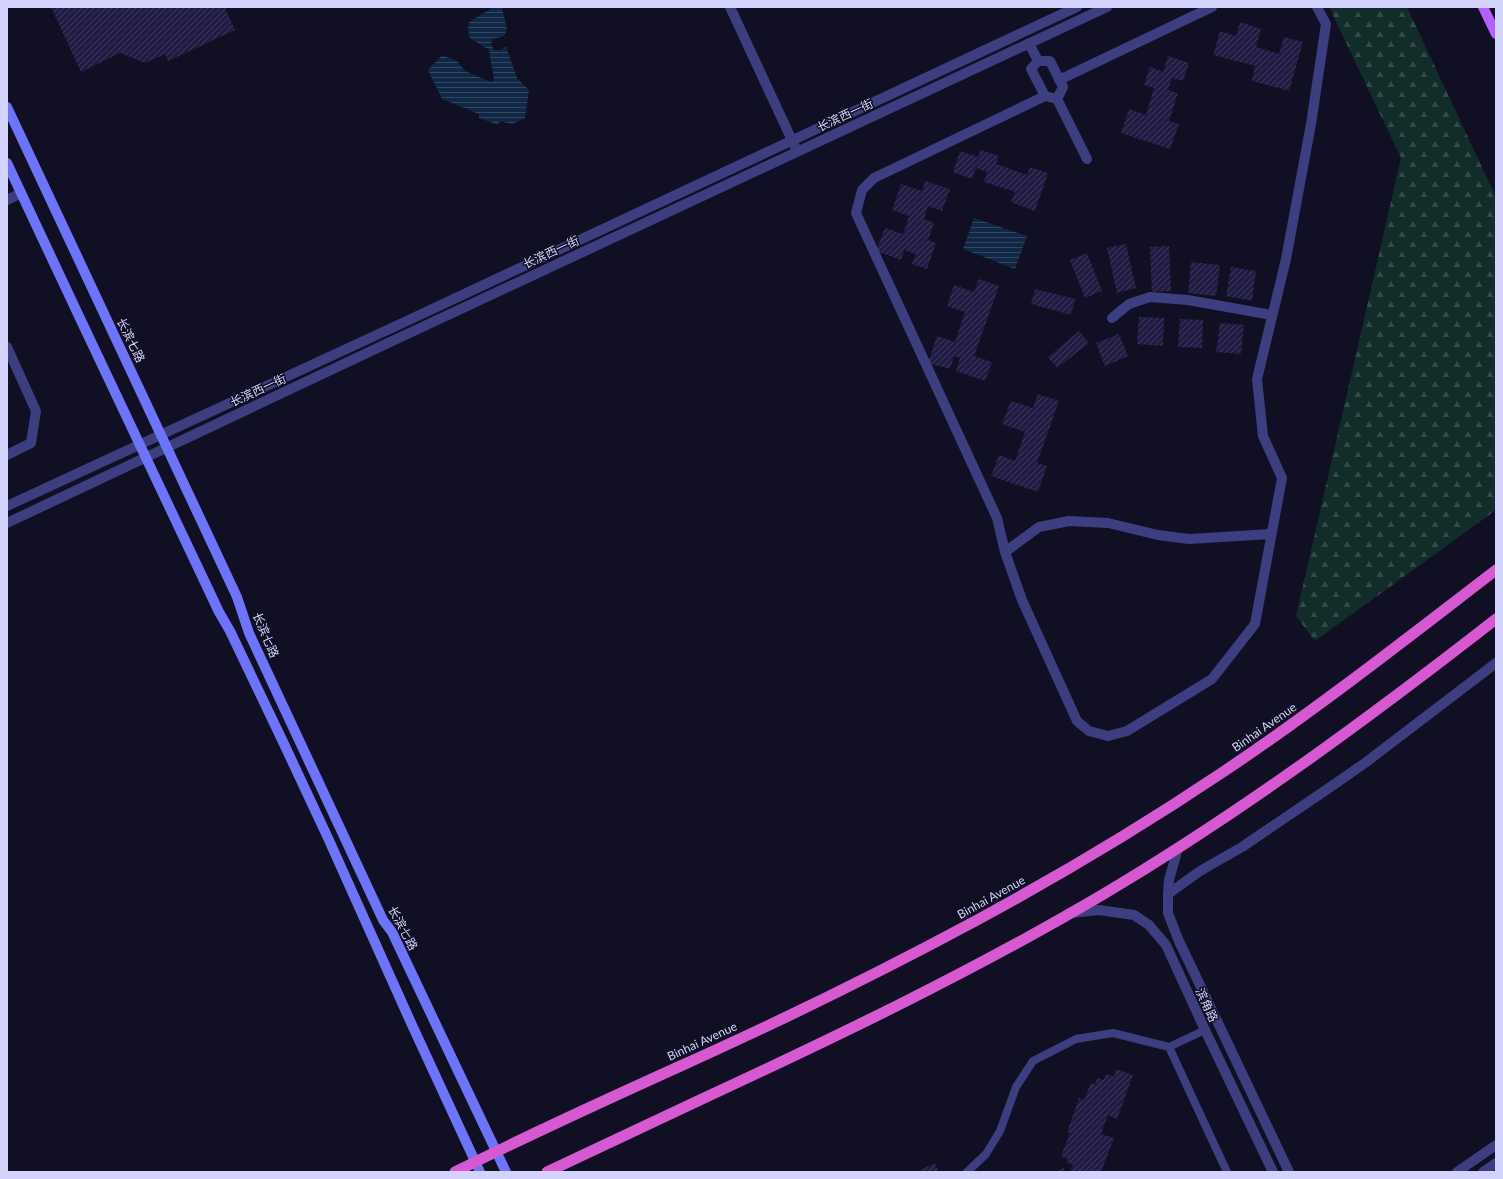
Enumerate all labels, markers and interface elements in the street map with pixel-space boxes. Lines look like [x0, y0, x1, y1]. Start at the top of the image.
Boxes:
street label: 长滨西一街 [815, 96, 875, 134]
street label: 长滨西一街 [521, 233, 581, 271]
street label: 长滨七路 [114, 315, 148, 365]
street label: 长滨西一街 [228, 371, 288, 409]
street label: 长滨七路 [250, 610, 282, 660]
street label: Binhai Avenue [1229, 699, 1299, 755]
street label: Binhai Avenue [954, 872, 1028, 922]
street label: 长滨七路 [385, 903, 421, 953]
street label: 滨角路 [1193, 986, 1221, 1024]
street label: Binhai Avenue [665, 1018, 739, 1064]

